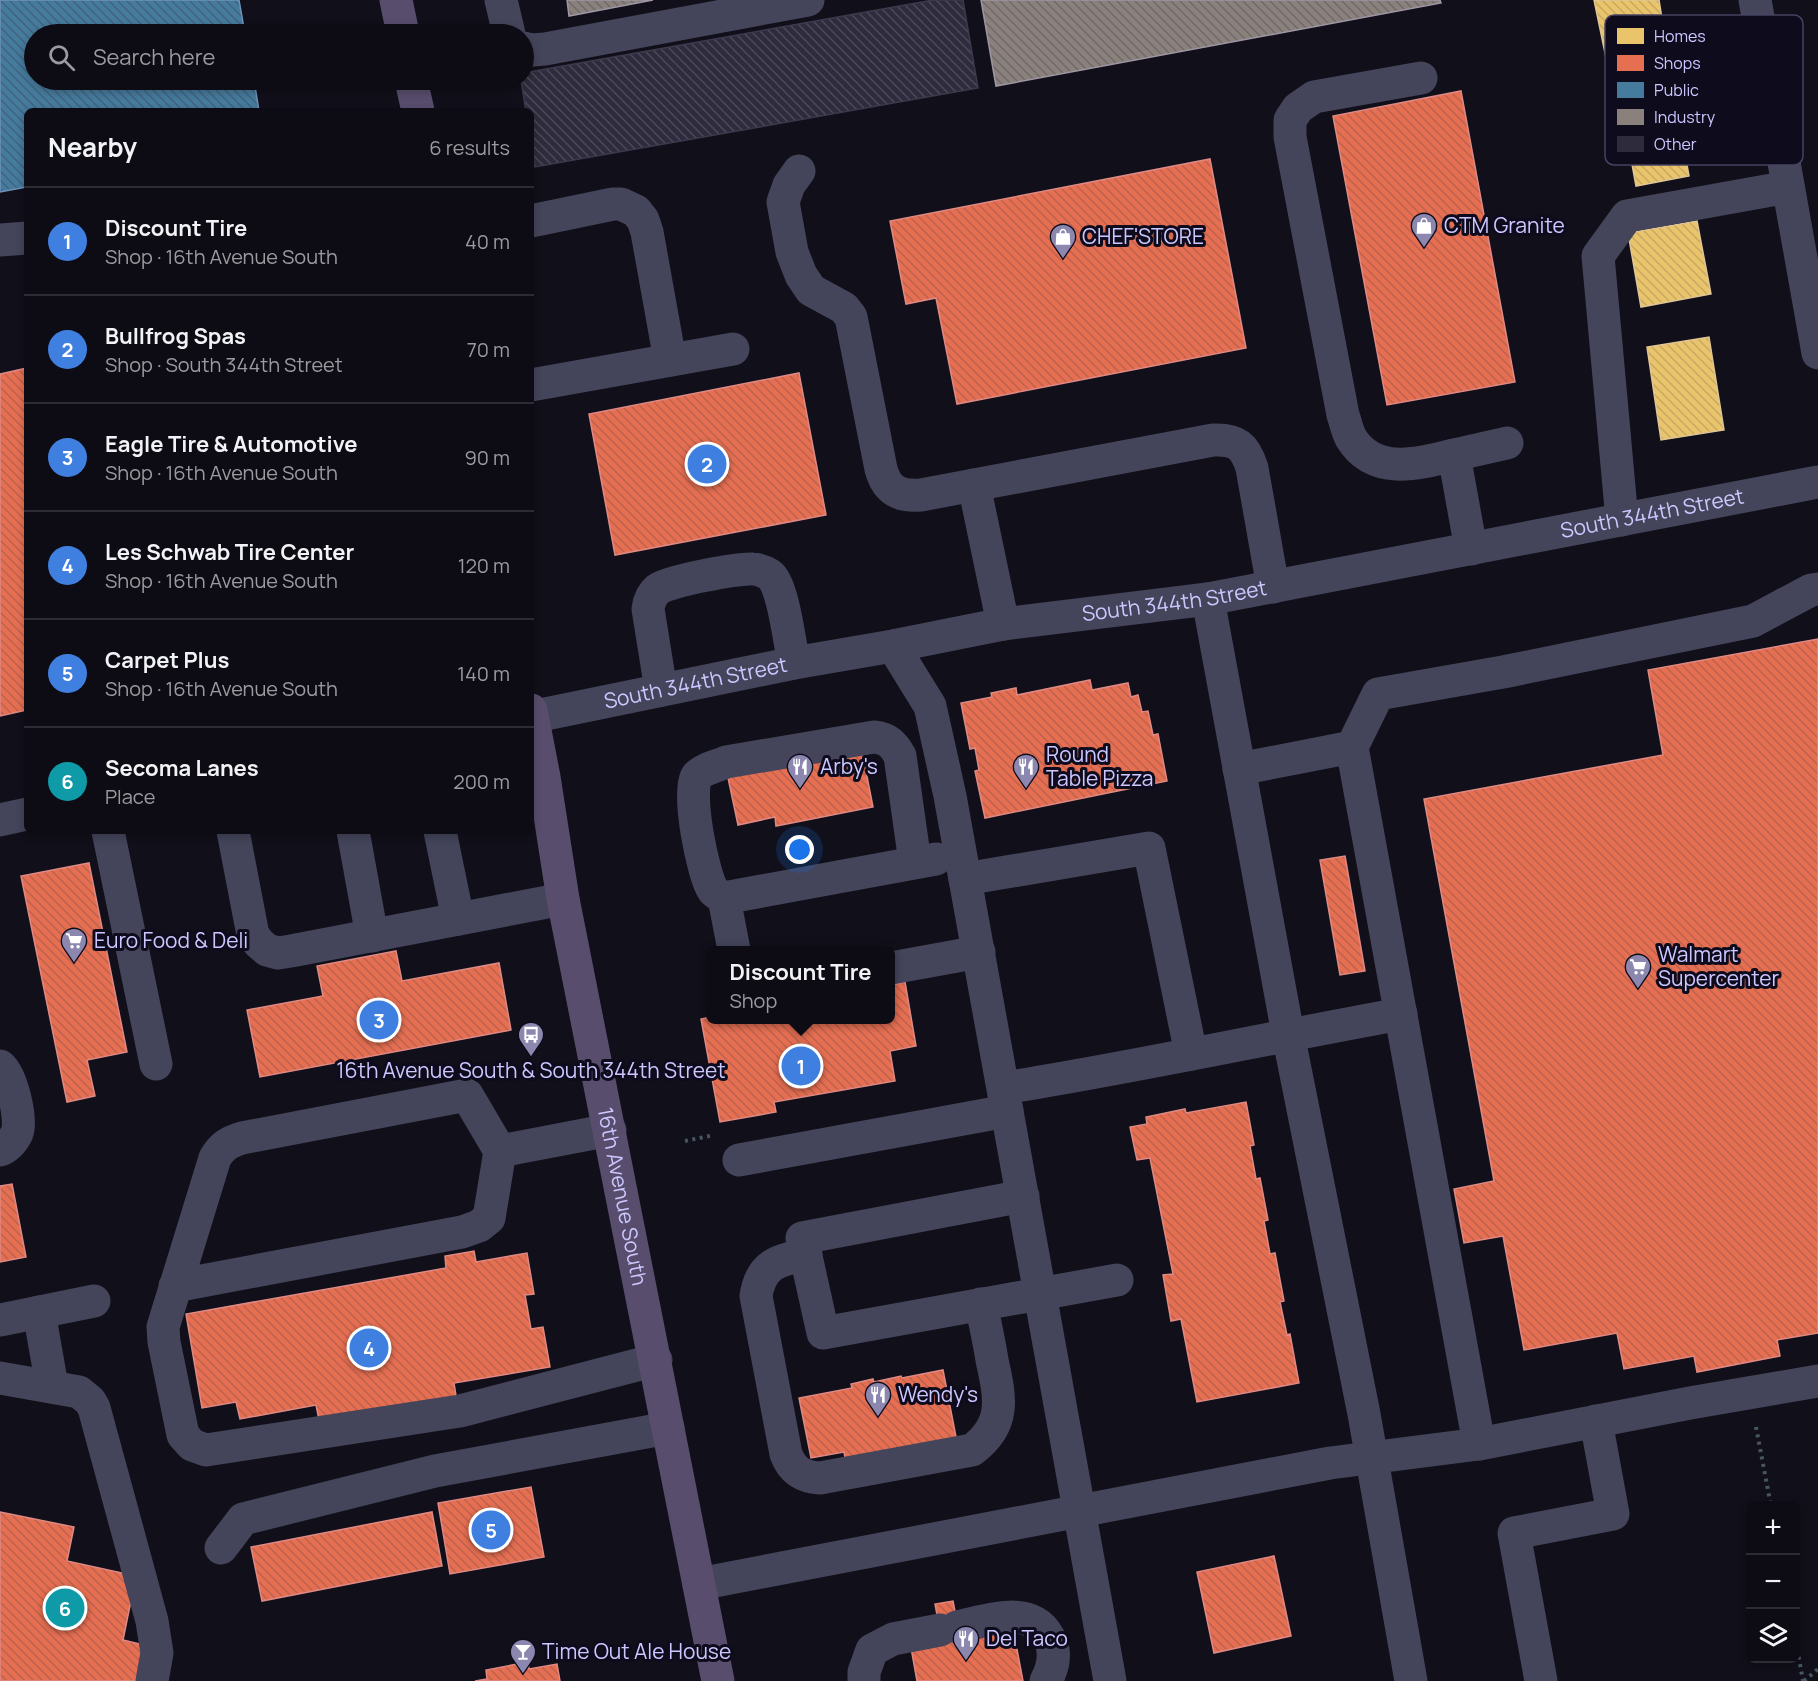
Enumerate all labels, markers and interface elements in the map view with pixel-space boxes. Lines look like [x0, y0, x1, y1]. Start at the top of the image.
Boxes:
legend [1605, 15, 1803, 165]
search box [24, 24, 534, 90]
text: Homes [1654, 25, 1706, 47]
icon: search [45, 41, 78, 74]
text: Search here [93, 42, 215, 72]
text: Shops [1654, 52, 1701, 74]
text: Public [1654, 79, 1699, 101]
text: Industry [1654, 106, 1716, 128]
text: Nearby [48, 129, 137, 165]
text: Other [1654, 133, 1697, 155]
text: 6 results [429, 134, 510, 161]
shop icon: CTM Granite [1409, 211, 1439, 249]
place label: CTM Granite [1444, 211, 1565, 239]
text: Discount Tire [105, 213, 247, 243]
shop icon: CHEF'STORE [1048, 222, 1078, 260]
place label: CHEF'STORE [1082, 222, 1204, 250]
text: 1 [63, 228, 72, 255]
text: 40 m [465, 228, 510, 255]
text: Shop · 16th Avenue South [105, 243, 338, 270]
text: Bullfrog Spas [105, 321, 246, 351]
text: 2 [62, 336, 73, 363]
text: 70 m [467, 336, 510, 363]
text: Shop · South 344th Street [105, 351, 343, 378]
text: Eagle Tire & Automotive [105, 429, 358, 459]
pin: 2 [688, 442, 726, 486]
text: 3 [62, 444, 73, 471]
text: 90 m [464, 444, 510, 471]
text: Shop · 16th Avenue South [105, 459, 338, 486]
street label: South 344th Street [1558, 481, 1746, 544]
text: Les Schwab Tire Center [105, 537, 354, 567]
text: 4 [61, 552, 74, 579]
text: 120 m [458, 552, 510, 579]
text: Shop · 16th Avenue South [105, 567, 338, 594]
street label: South 344th Street [1080, 573, 1269, 627]
text: Carpet Plus [105, 645, 229, 675]
street label: South 344th Street [601, 650, 789, 715]
text: 5 [62, 660, 73, 687]
text: 140 m [457, 660, 510, 687]
text: Shop · 16th Avenue South [105, 675, 338, 702]
place label: Round Table Pizza [1046, 740, 1153, 792]
restaurant icon: Arby's [785, 752, 815, 790]
place label: Arby's [820, 752, 878, 780]
restaurant icon: Round Table Pizza [1011, 752, 1041, 790]
text: Secoma Lanes [105, 753, 259, 783]
text: 6 [61, 768, 74, 795]
text: 200 m [453, 768, 510, 795]
text: Place [105, 783, 155, 810]
your location [785, 835, 814, 864]
supermarket icon: Euro Food & Deli [59, 926, 89, 964]
place label: Euro Food & Deli [94, 926, 248, 954]
place label: Walmart Supercenter [1658, 940, 1779, 992]
popup [706, 946, 895, 1024]
supermarket icon: Walmart Supercenter [1623, 952, 1653, 990]
text: Discount Tire [729, 957, 872, 987]
text: Shop [729, 987, 777, 1014]
pin: 3 [360, 998, 398, 1042]
bus stop icon: 16th Avenue South & South 344th Street [516, 1020, 546, 1058]
pin: 1 [782, 1044, 820, 1088]
place label: 16th Avenue South & South 344th Street [336, 1056, 726, 1084]
street label: 16th Avenue South [592, 1105, 654, 1288]
pin: 4 [350, 1326, 388, 1370]
restaurant icon: Wendy's [863, 1380, 893, 1418]
place label: Wendy's [898, 1380, 978, 1408]
map controls [1746, 1501, 1800, 1663]
button: + [1746, 1501, 1800, 1555]
pin: 5 [472, 1508, 510, 1552]
button: − [1746, 1555, 1800, 1609]
pin: 6 [46, 1586, 84, 1630]
button: layers [1746, 1609, 1800, 1663]
restaurant icon: Del Taco [951, 1624, 981, 1662]
place label: Del Taco [986, 1624, 1068, 1652]
bar icon: Time Out Ale House [508, 1637, 538, 1675]
place label: Time Out Ale House [542, 1637, 731, 1665]

